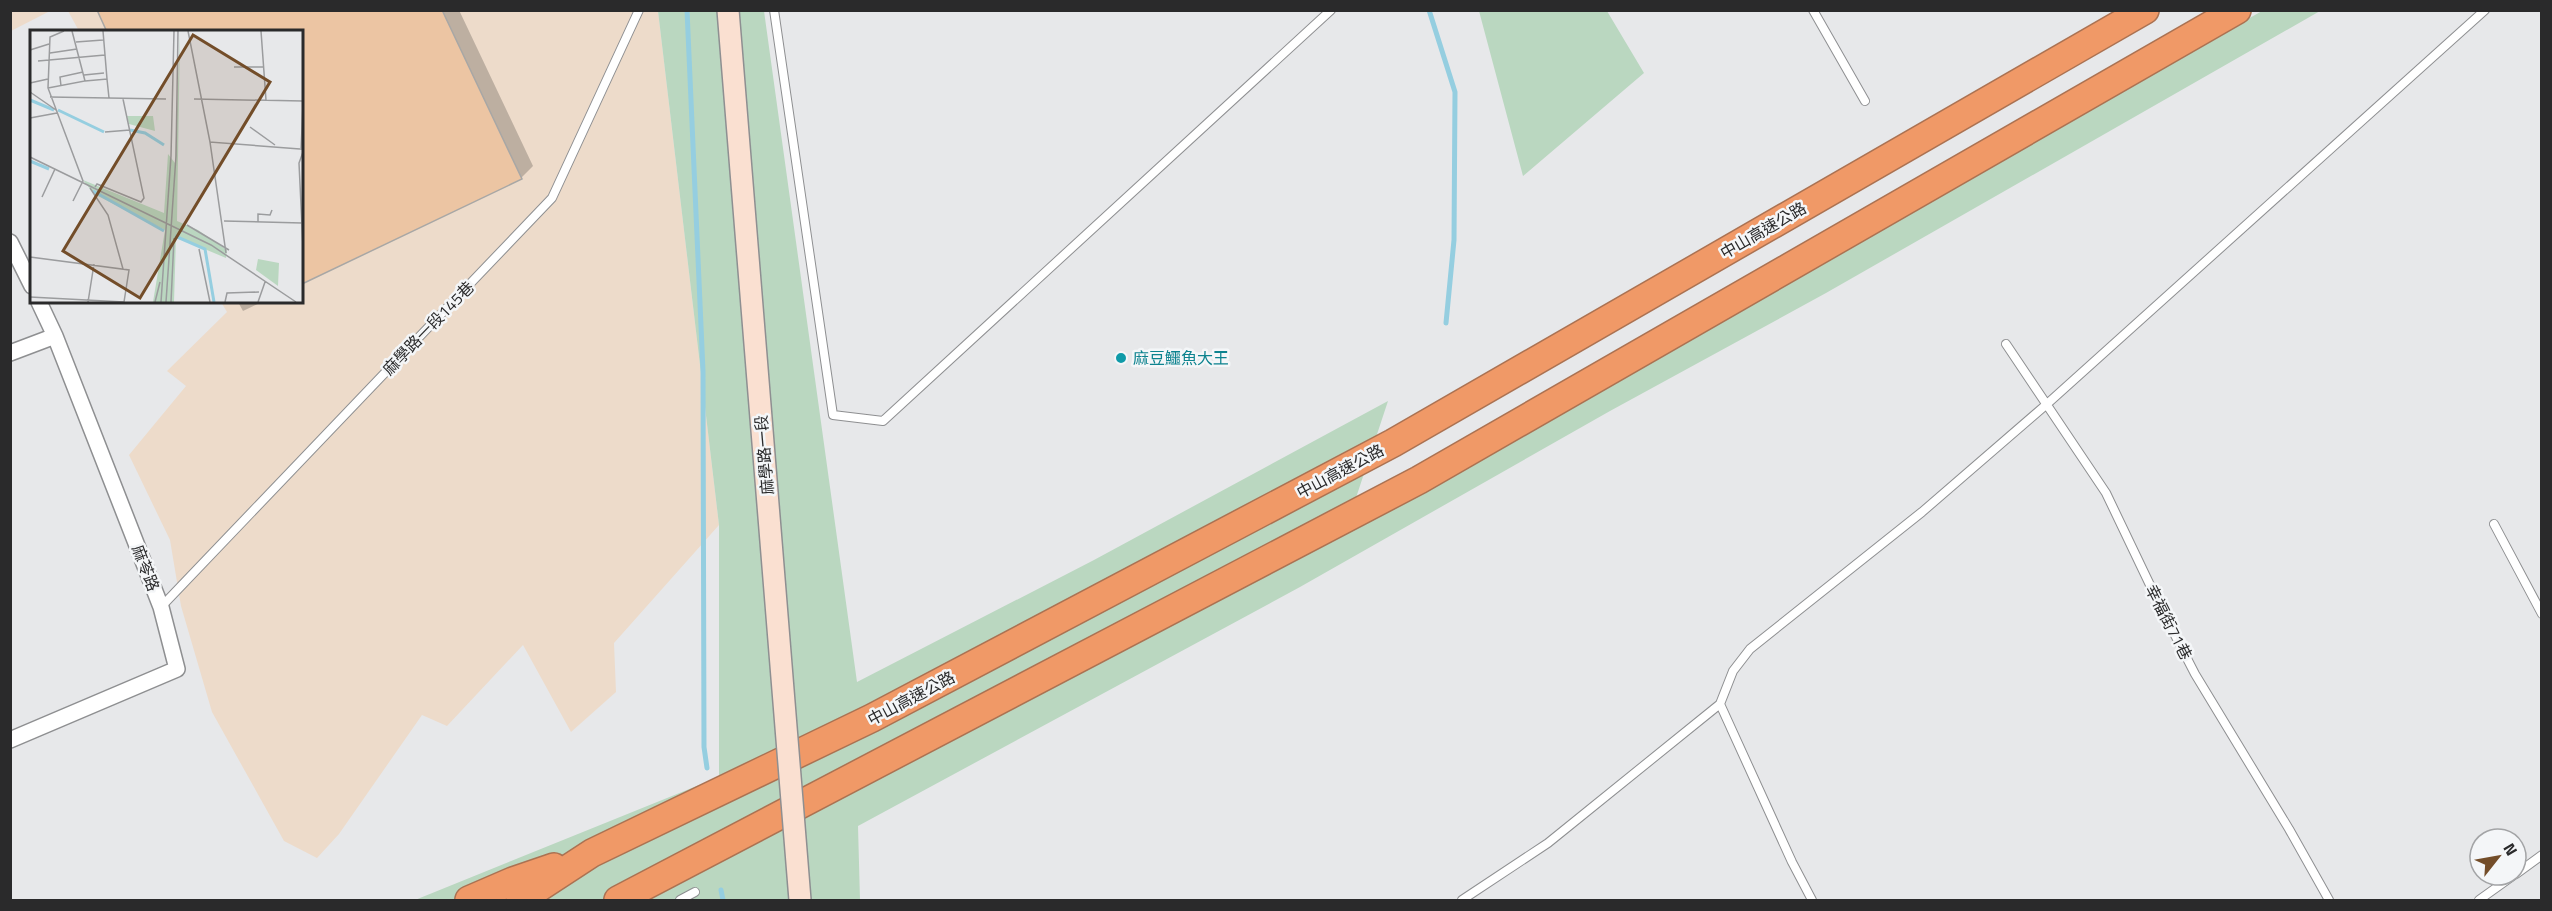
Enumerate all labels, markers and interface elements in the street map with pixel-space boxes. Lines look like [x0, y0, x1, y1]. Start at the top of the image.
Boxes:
inset map [30, 30, 303, 303]
street label: 中山高速公路 [1715, 196, 1811, 264]
street label: 麻學路一段145巷 [377, 275, 479, 381]
place label: 麻豆鱷魚大王 [1133, 346, 1229, 370]
marker: 麻豆鱷魚大王 [1114, 351, 1128, 365]
street label: 麻學路一段 [749, 414, 779, 496]
street label: 中山高速公路 [1292, 438, 1388, 504]
street label: 麻苓路 [126, 541, 166, 595]
street label: 幸福街71巷 [2140, 580, 2198, 664]
street label: 中山高速公路 [863, 665, 959, 731]
north arrow [2468, 827, 2528, 887]
text: N [2498, 838, 2524, 860]

